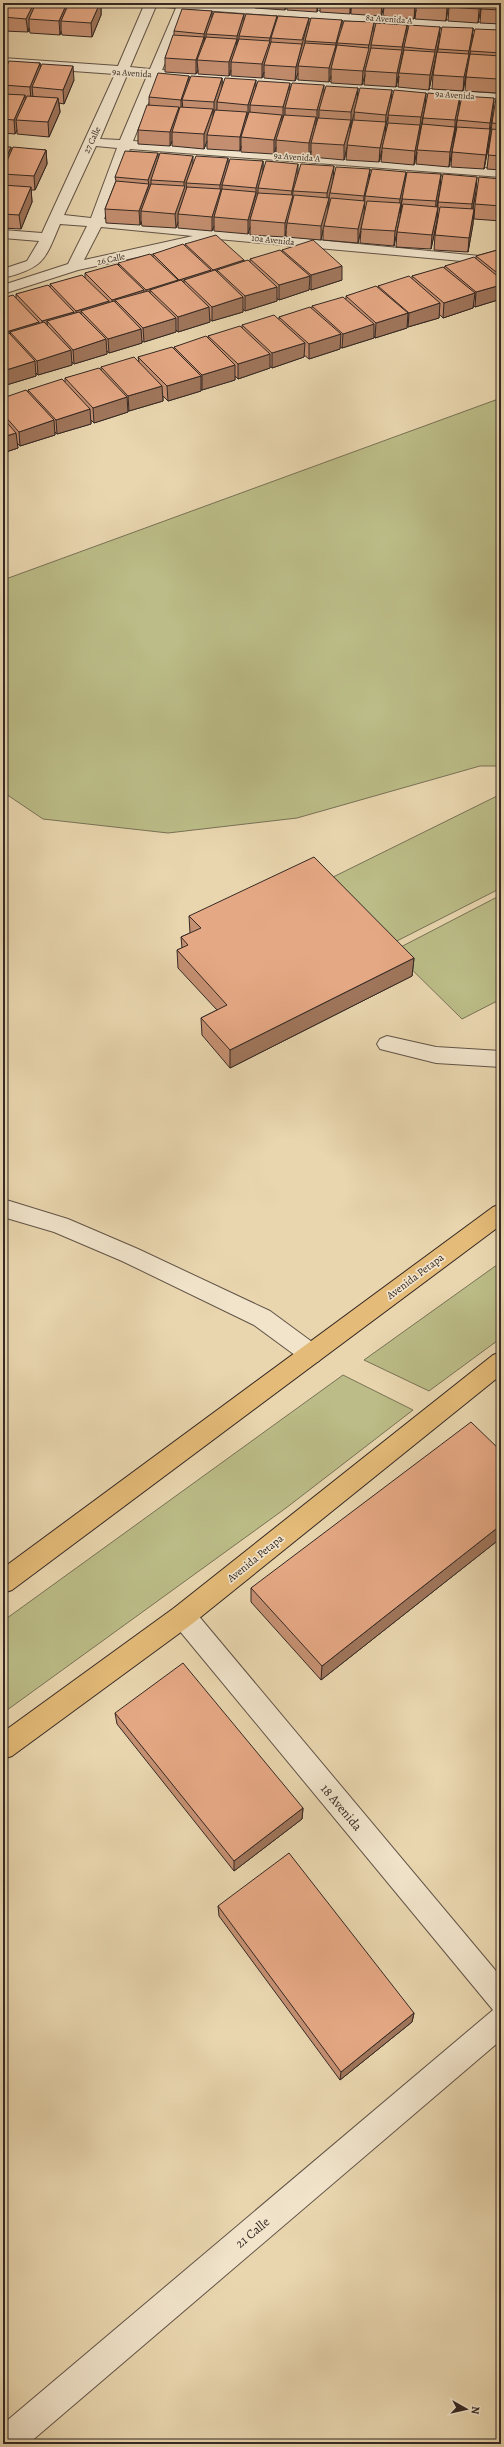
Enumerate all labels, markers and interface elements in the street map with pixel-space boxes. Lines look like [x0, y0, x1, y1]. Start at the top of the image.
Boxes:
street label: 8a Avenida A [365, 11, 414, 27]
street label: 9a Avenida [112, 66, 153, 80]
street label: 9a Avenida [435, 88, 476, 102]
street label: 27 Calle [81, 125, 103, 155]
street label: 9a Avenida A [273, 149, 321, 165]
street label: 10a Avenida [251, 232, 296, 248]
street label: 26 Calle [96, 250, 126, 268]
street label: Avenida Petapa [383, 1249, 448, 1304]
street label: Avenida Petapa [223, 1530, 287, 1586]
street label: 18 Avenida [317, 1780, 366, 1834]
street label: 21 Calle [232, 2213, 273, 2252]
north arrow [446, 2389, 486, 2429]
text: N [467, 2405, 483, 2415]

